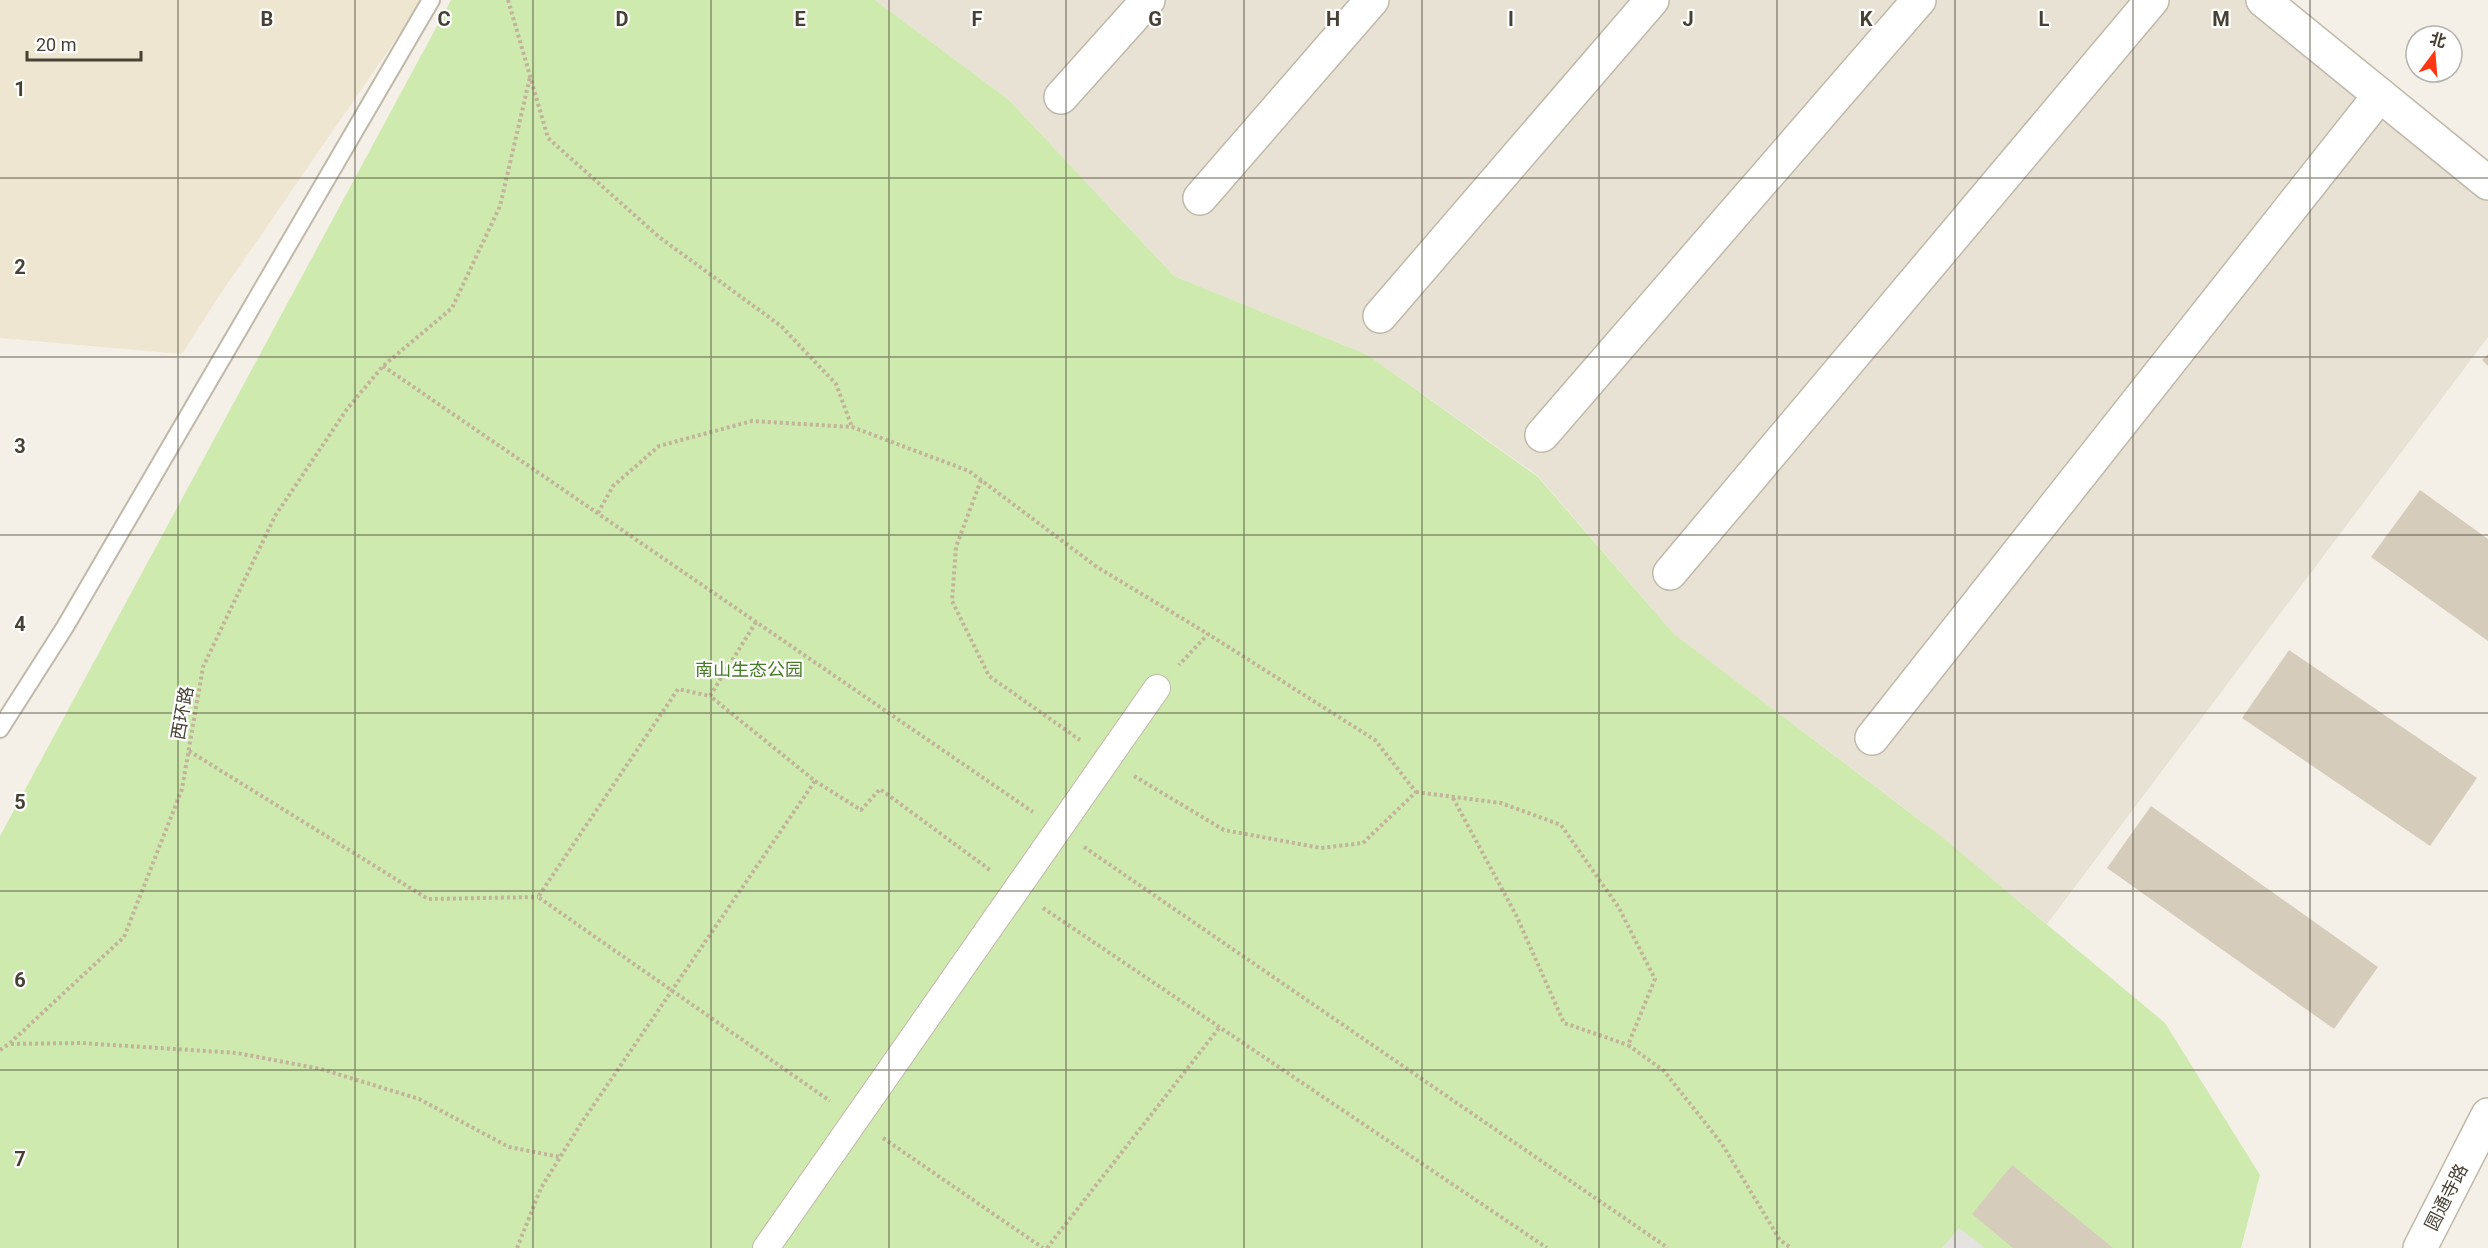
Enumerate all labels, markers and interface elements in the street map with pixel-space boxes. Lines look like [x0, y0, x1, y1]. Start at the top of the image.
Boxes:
text: B [261, 7, 273, 31]
text: C [437, 7, 451, 31]
text: D [616, 7, 629, 31]
text: E [794, 7, 806, 31]
text: F [972, 7, 983, 31]
text: G [1148, 7, 1162, 31]
text: H [1326, 7, 1340, 31]
text: I [1508, 7, 1514, 31]
text: J [1682, 7, 1694, 31]
text: K [1860, 7, 1873, 31]
text: L [2039, 7, 2050, 31]
text: M [2212, 7, 2230, 31]
scale bar [27, 24, 141, 62]
north arrow [2404, 24, 2464, 84]
text: 北 [2428, 29, 2448, 51]
text: 20 m [36, 34, 76, 55]
text: 1 [14, 77, 26, 101]
text: 2 [14, 255, 26, 279]
text: 3 [14, 434, 26, 458]
text: 4 [14, 612, 26, 636]
park label: 南山生态公园 [695, 659, 803, 680]
street label: 西环路 [167, 685, 197, 741]
text: 5 [14, 790, 26, 814]
text: 6 [14, 968, 26, 992]
text: 7 [14, 1147, 26, 1171]
street label: 圆通寺路 [2420, 1160, 2472, 1234]

